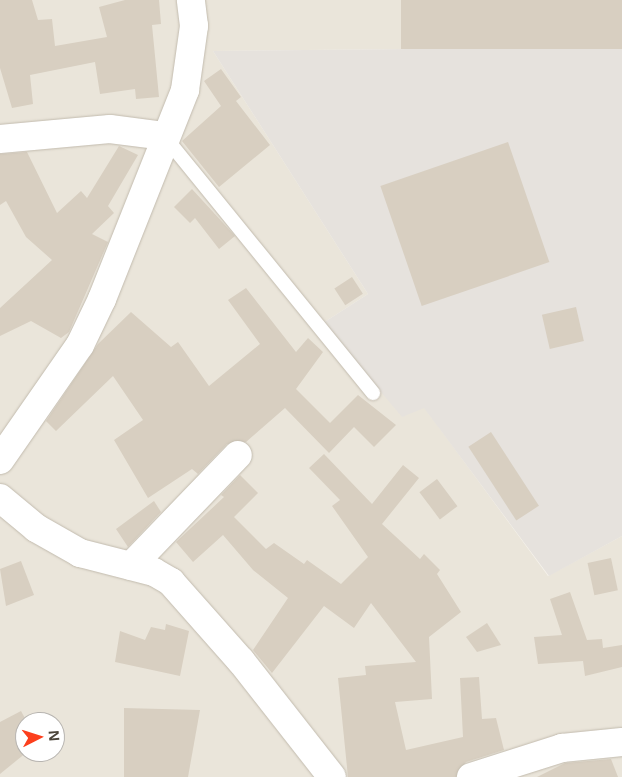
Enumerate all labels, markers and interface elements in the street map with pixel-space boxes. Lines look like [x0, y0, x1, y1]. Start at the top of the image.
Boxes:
north arrow [15, 712, 65, 762]
text: N [44, 729, 64, 742]

